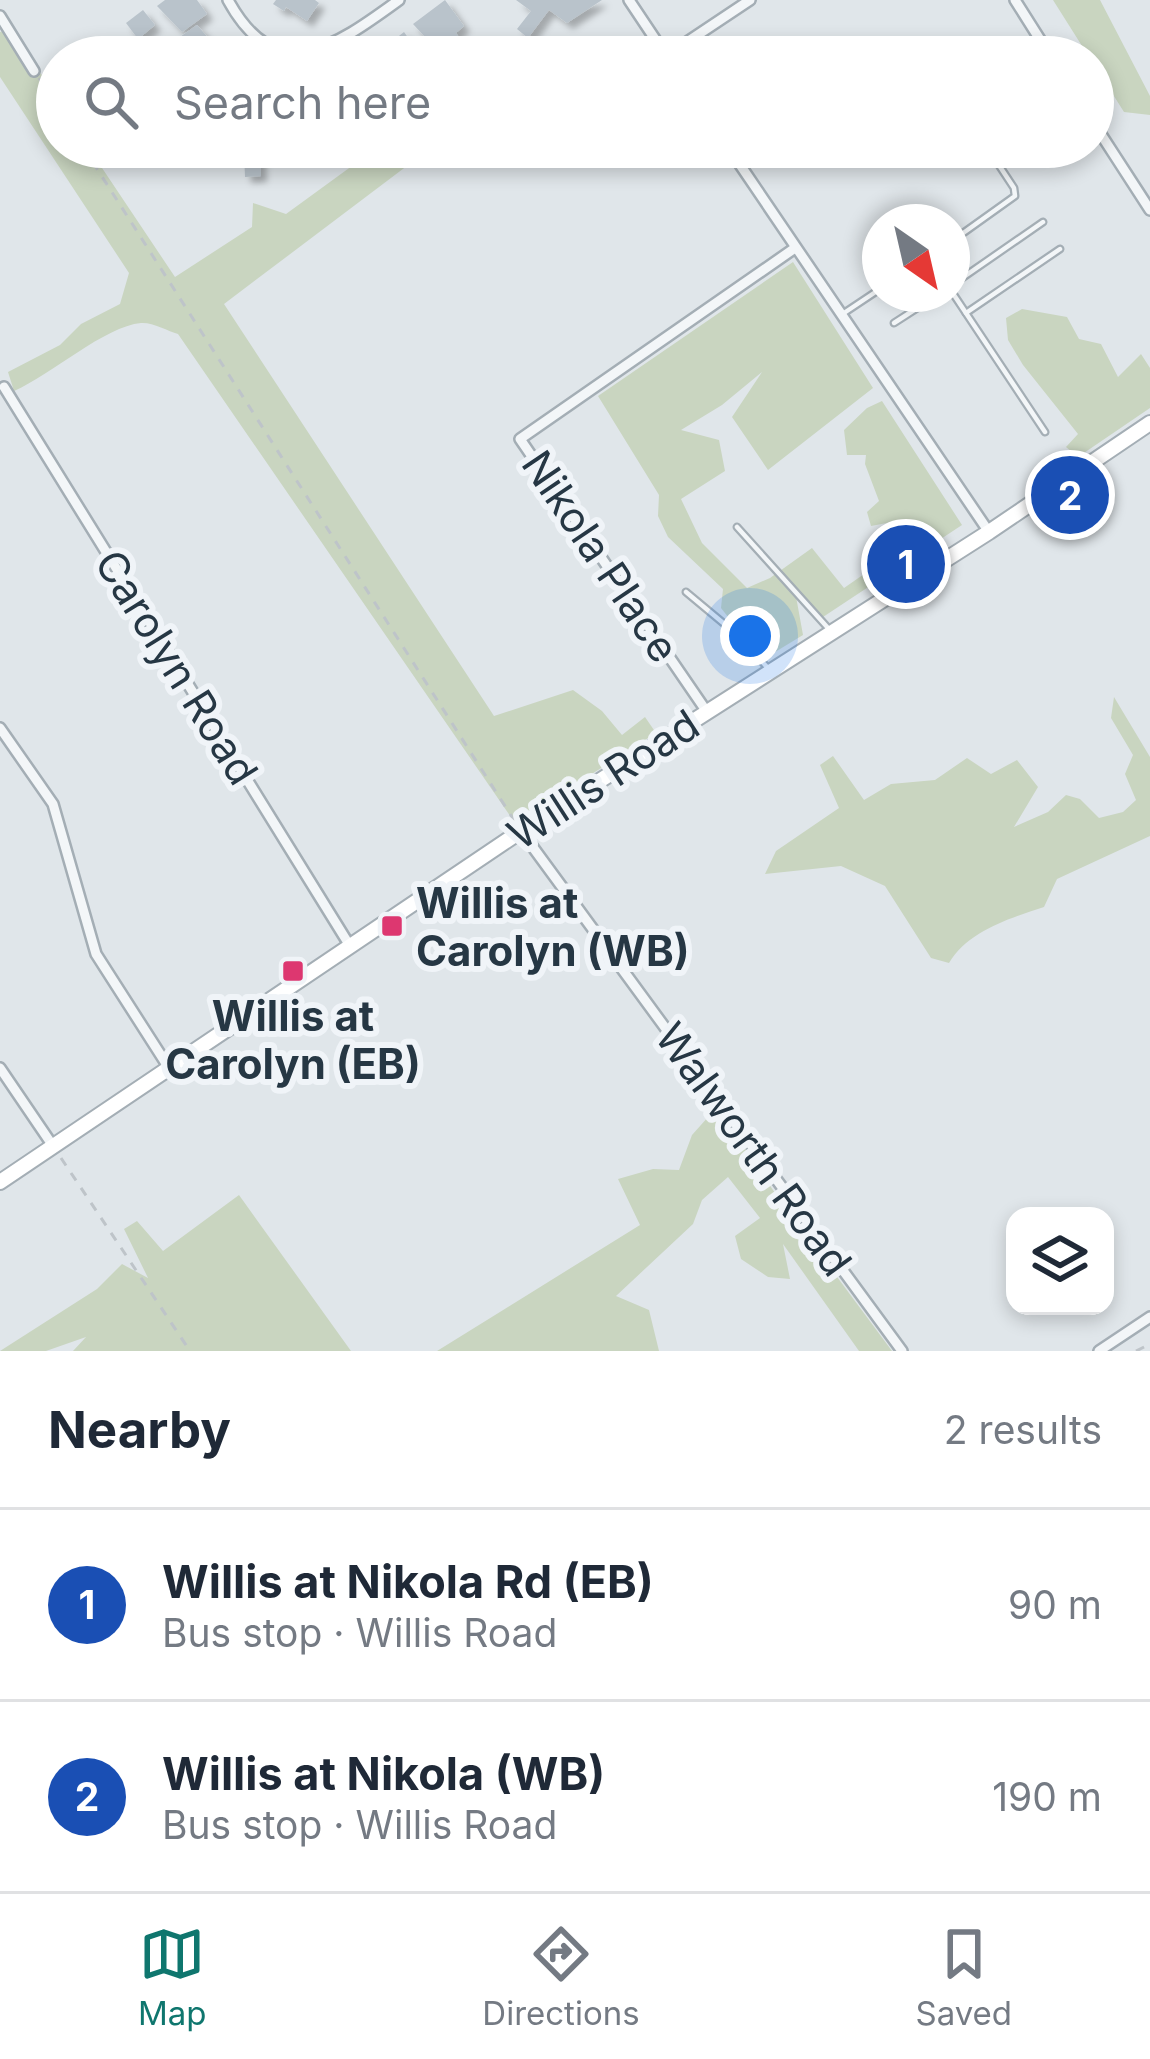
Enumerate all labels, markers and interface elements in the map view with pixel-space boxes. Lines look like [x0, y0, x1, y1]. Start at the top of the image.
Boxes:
search box [36, 36, 1114, 168]
icon: search [78, 69, 144, 135]
text: Search here [174, 75, 431, 130]
north arrow [862, 204, 970, 312]
street label: Nikola Place [512, 441, 690, 671]
pin: 2 [1031, 450, 1109, 540]
pin: 1 [867, 519, 945, 609]
street label: Carolyn Road [85, 540, 269, 794]
your location [720, 606, 780, 666]
street label: Willis Road [498, 698, 708, 860]
place label: Willis at Carolyn (WB) [416, 877, 690, 976]
marker: Willis at Carolyn (WB) [379, 913, 405, 939]
marker: Willis at Carolyn (EB) [280, 958, 306, 984]
place label: Willis at Carolyn (EB) [165, 990, 421, 1089]
street label: Walworth Road [645, 1013, 863, 1285]
map controls [1006, 1207, 1114, 1315]
button: layers [1006, 1207, 1114, 1315]
text: Nearby [48, 1399, 231, 1460]
text: 2 results [944, 1406, 1102, 1453]
text: Willis at Nikola Rd (EB) [162, 1554, 654, 1609]
text: 1 [79, 1581, 95, 1628]
text: 90 m [1008, 1581, 1102, 1628]
text: Bus stop · Willis Road [162, 1609, 557, 1656]
text: Willis at Nikola (WB) [162, 1746, 605, 1801]
text: 2 [75, 1773, 99, 1820]
text: 190 m [992, 1773, 1102, 1820]
text: Bus stop · Willis Road [162, 1801, 557, 1848]
tab: Map [138, 1921, 206, 2033]
tab: Directions [482, 1921, 640, 2033]
tab: Saved [915, 1921, 1012, 2033]

